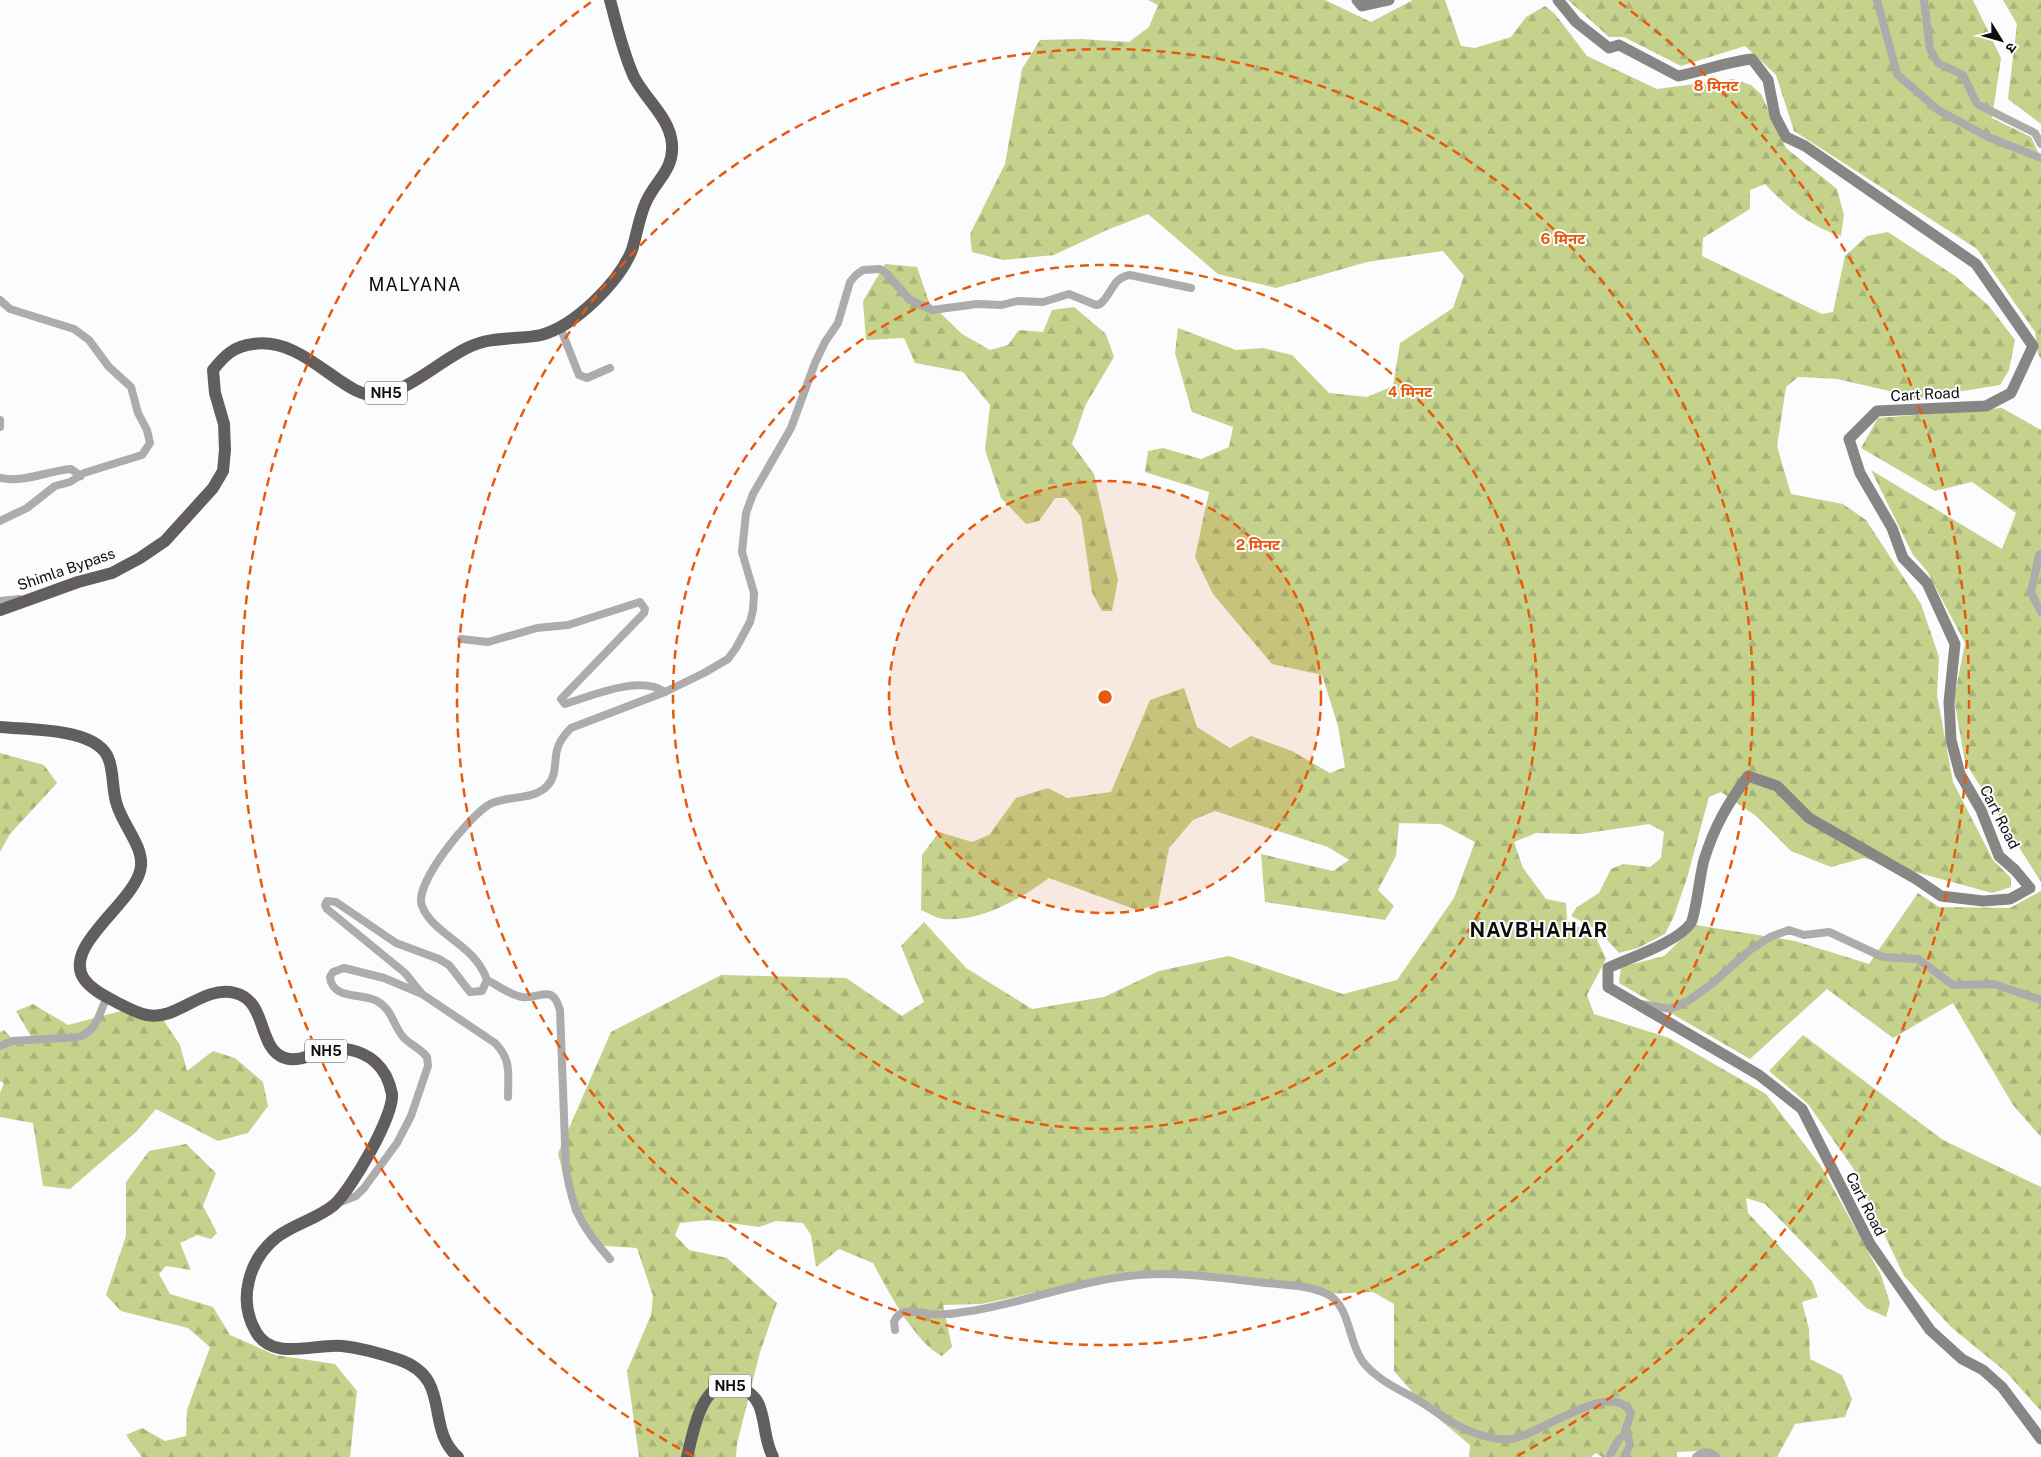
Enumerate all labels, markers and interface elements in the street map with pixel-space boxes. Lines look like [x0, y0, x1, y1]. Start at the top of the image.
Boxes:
north arrow [1976, 15, 2026, 65]
text: उ [2002, 40, 2020, 57]
text: 8 मिनट [1694, 77, 1739, 94]
text: 6 मिनट [1541, 230, 1586, 247]
district label: MALYANA [368, 274, 462, 295]
road number: NH5 [365, 382, 407, 404]
text: 4 मिनट [1388, 383, 1433, 400]
street label: Cart Road [1890, 384, 1960, 404]
text: 2 मिनट [1236, 536, 1281, 553]
street label: Shimla Bypass [15, 544, 117, 594]
centre of rings [1096, 688, 1114, 706]
street label: Cart Road [1977, 782, 2023, 852]
district label: NAVBHAHAR [1470, 918, 1608, 942]
road number: NH5 [305, 1040, 347, 1062]
street label: Cart Road [1843, 1169, 1889, 1239]
road number: NH5 [709, 1374, 751, 1398]

